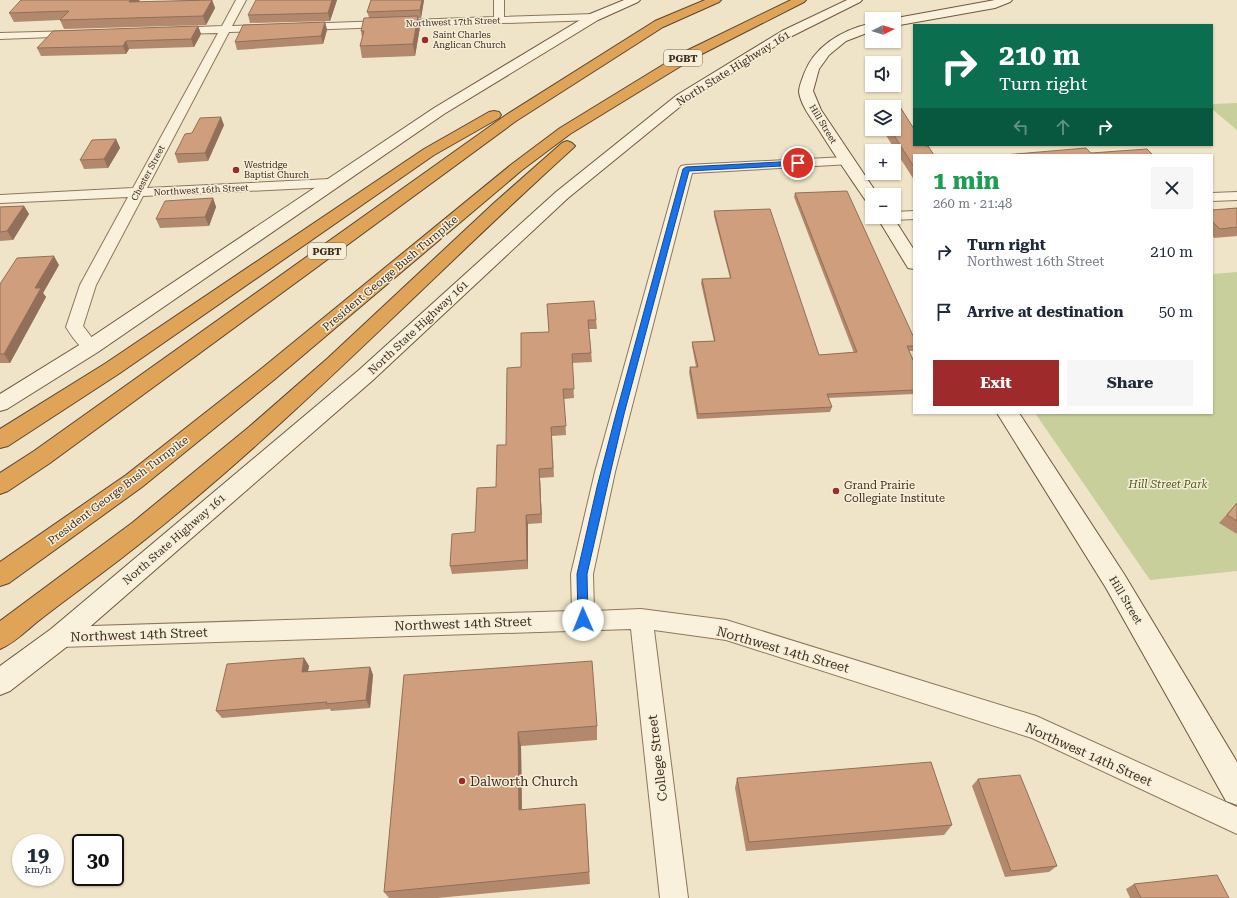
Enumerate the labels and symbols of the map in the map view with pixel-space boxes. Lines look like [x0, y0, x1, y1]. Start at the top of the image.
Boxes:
north arrow [865, 12, 901, 48]
street label: Northwest 17th Street [405, 15, 501, 29]
street label: North State Highway 161 [674, 28, 793, 109]
place label: Saint Charles Anglican Church [433, 30, 506, 50]
marker: Saint Charles Anglican Church [420, 35, 430, 45]
road number: PGBT [664, 50, 702, 66]
street label: Hill Street [807, 103, 839, 146]
street label: Chester Street [129, 143, 167, 202]
pin [781, 146, 815, 180]
place label: Westridge Baptist Church [244, 160, 309, 180]
marker: Westridge Baptist Church [231, 165, 241, 175]
street label: Northwest 16th Street [153, 182, 249, 197]
street label: President George Bush Turnpike [320, 213, 461, 334]
road number: PGBT [308, 243, 346, 259]
street label: North State Highway 161 [366, 278, 471, 377]
street label: President George Bush Turnpike [46, 433, 191, 547]
park label: Hill Street Park [1128, 478, 1208, 491]
place label: Grand Prairie Collegiate Institute [844, 479, 945, 505]
marker: Grand Prairie Collegiate Institute [831, 486, 841, 496]
street label: North State Highway 161 [120, 491, 228, 588]
street label: Hill Street [1106, 574, 1145, 627]
position arrow [562, 599, 604, 641]
street label: Northwest 14th Street [394, 614, 532, 633]
street label: Northwest 14th Street [715, 623, 851, 676]
street label: Northwest 14th Street [70, 625, 208, 644]
street label: College Street [645, 714, 670, 802]
street label: Northwest 14th Street [1023, 720, 1155, 789]
place label: Dalworth Church [470, 774, 579, 789]
marker: Dalworth Church [457, 776, 467, 786]
speed limit sign: 30 [72, 834, 124, 886]

